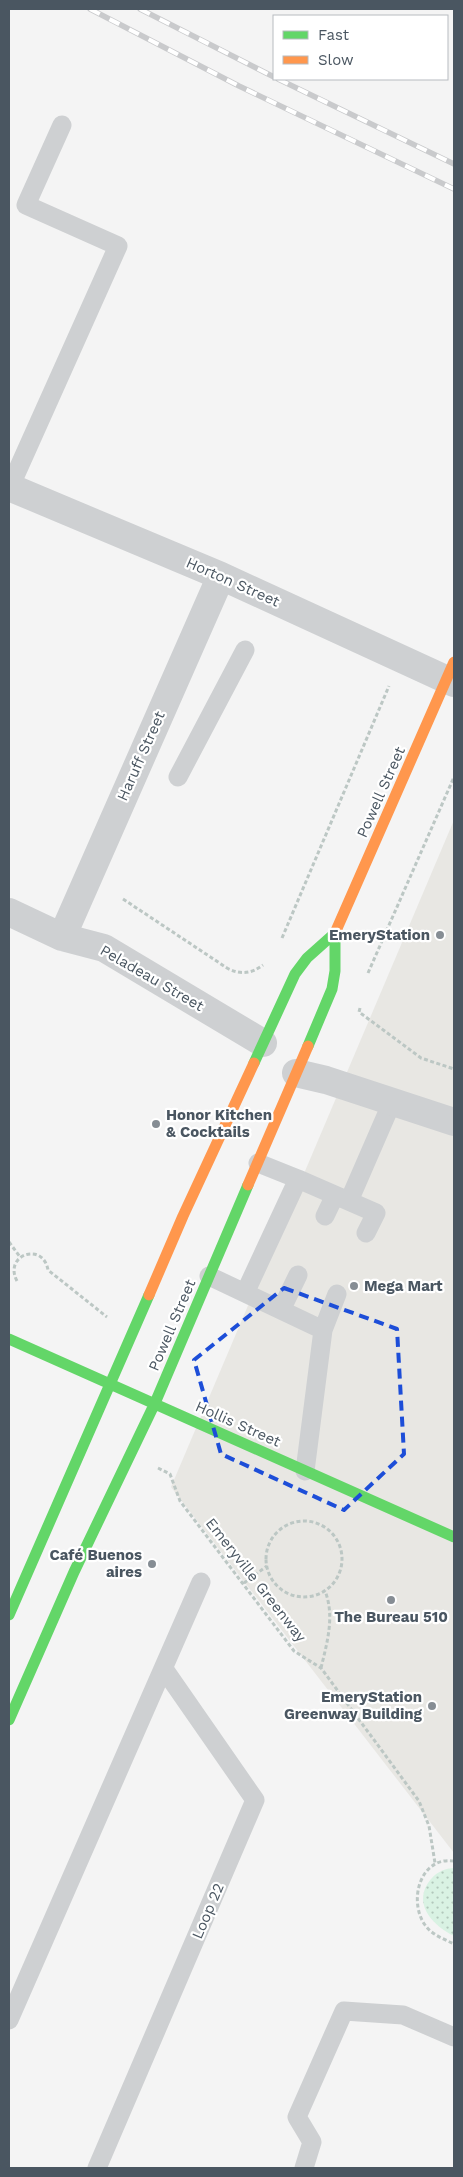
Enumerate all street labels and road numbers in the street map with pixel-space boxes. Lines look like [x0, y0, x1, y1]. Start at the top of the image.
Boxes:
street label: Horton Street [183, 553, 283, 611]
street label: Haruff Street [113, 708, 169, 804]
street label: Powell Street [353, 743, 409, 840]
street label: Peladeau Street [97, 941, 208, 1015]
street label: Powell Street [145, 1276, 200, 1373]
street label: Hollis Street [193, 1397, 284, 1451]
street label: Emeryville Greenway [202, 1514, 310, 1646]
street label: Loop 22 [188, 1880, 228, 1942]

